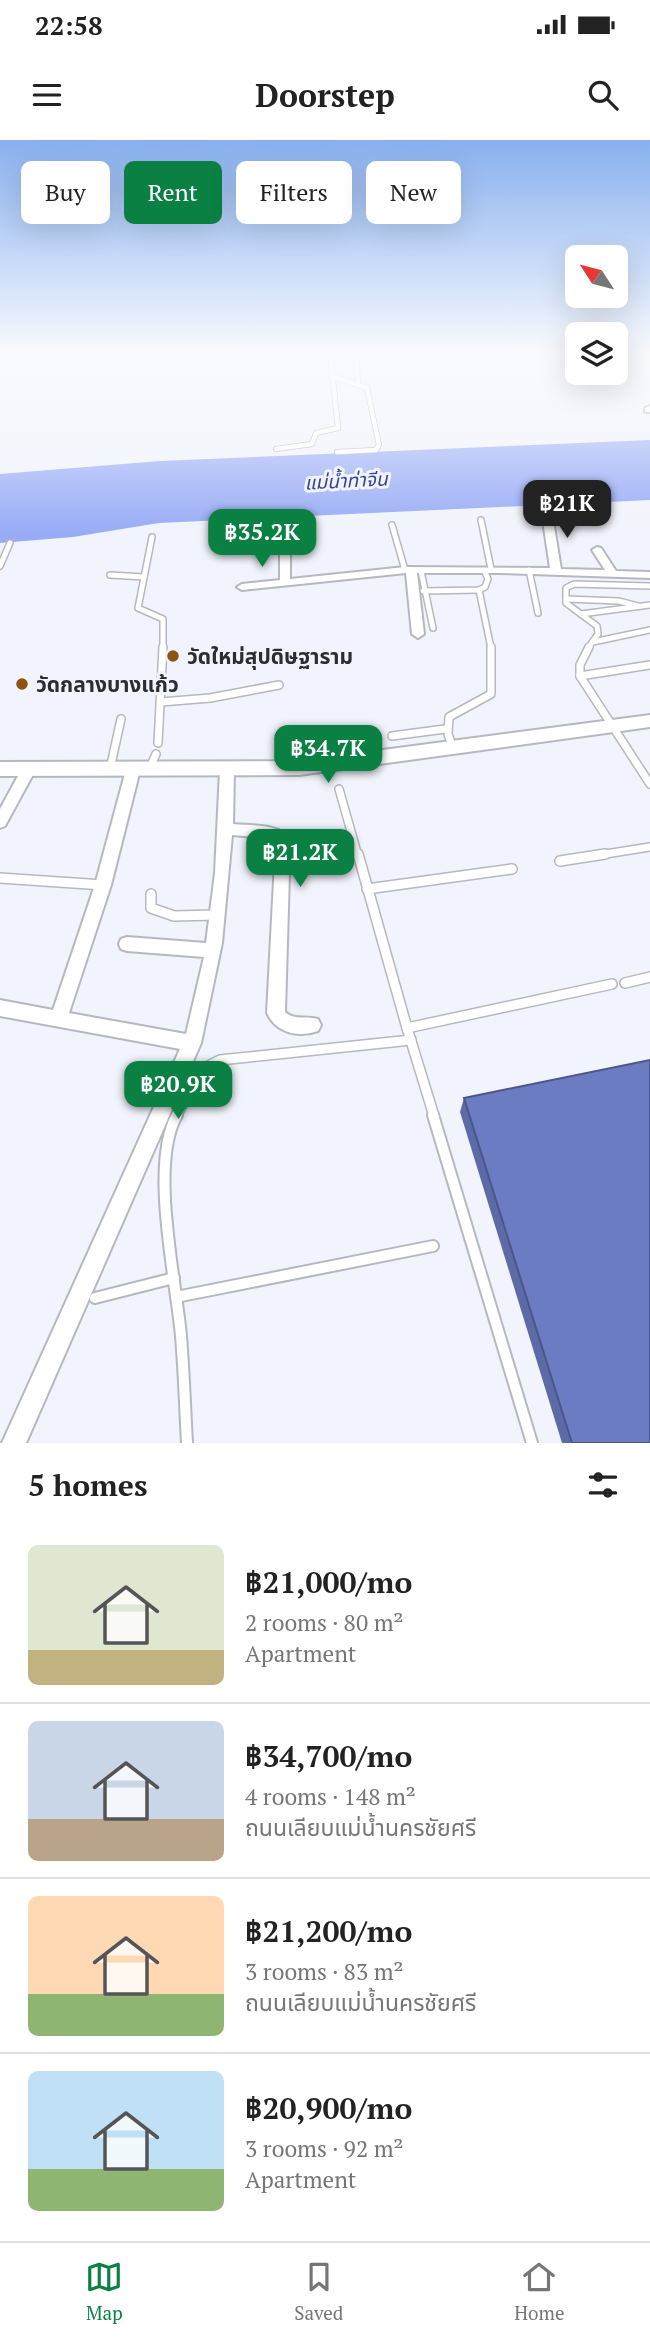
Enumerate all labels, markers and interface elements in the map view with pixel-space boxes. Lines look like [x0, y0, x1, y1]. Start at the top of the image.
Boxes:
text: 22:58 [35, 8, 103, 42]
text: Doorstep [255, 74, 395, 116]
icon: menu [28, 76, 66, 114]
icon: search [584, 76, 622, 114]
chip: Buy [21, 161, 110, 224]
chip: Rent [124, 161, 222, 224]
chip: Filters [236, 161, 352, 224]
chip: New [366, 161, 461, 224]
north arrow [565, 245, 628, 308]
map controls [565, 245, 628, 385]
button: layers [565, 322, 628, 385]
water label: แม่น้ำท่าจีน [304, 465, 389, 495]
pin: ฿21K [526, 480, 608, 540]
text: ฿21K [539, 487, 595, 518]
pin: ฿35.2K [205, 510, 319, 569]
text: ฿35.2K [224, 516, 300, 547]
place label: วัดใหม่สุปดิษฐาราม [187, 642, 353, 670]
marker: วัดใหม่สุปดิษฐาราม [165, 648, 181, 664]
place label: วัดกลางบางแก้ว [36, 670, 179, 698]
marker: วัดกลางบางแก้ว [14, 676, 30, 692]
pin: ฿34.7K [271, 726, 385, 785]
text: ฿34.7K [290, 732, 366, 763]
pin: ฿21.2K [243, 830, 357, 889]
text: ฿21.2K [262, 836, 338, 867]
pin: ฿20.9K [121, 1062, 235, 1121]
text: ฿20.9K [140, 1068, 216, 1099]
text: 5 homes [28, 1465, 147, 1505]
icon: filters [584, 1466, 622, 1504]
text: ฿21,000/mo [245, 1562, 412, 1602]
icon: home [84, 1573, 168, 1657]
text: 2 rooms · 80 m² [245, 1607, 404, 1638]
text: Apartment [245, 1638, 356, 1669]
text: ฿34,700/mo [245, 1736, 412, 1776]
icon: home [84, 1749, 168, 1833]
text: 4 rooms · 148 m² [245, 1781, 416, 1812]
text: ถนนเลียบแม่น้ำนครชัยศรี [245, 1812, 476, 1843]
text: ฿21,200/mo [245, 1911, 412, 1951]
icon: home [84, 1924, 168, 2008]
text: 3 rooms · 83 m² [245, 1956, 404, 1987]
text: ถนนเลียบแม่น้ำนครชัยศรี [245, 1987, 476, 2018]
text: ฿20,900/mo [245, 2088, 412, 2128]
icon: home [84, 2099, 168, 2183]
text: 3 rooms · 92 m² [245, 2133, 404, 2164]
text: Apartment [245, 2164, 356, 2195]
tab: Map [85, 2258, 123, 2325]
tab: Saved [294, 2258, 343, 2325]
tab: Home [514, 2258, 565, 2325]

